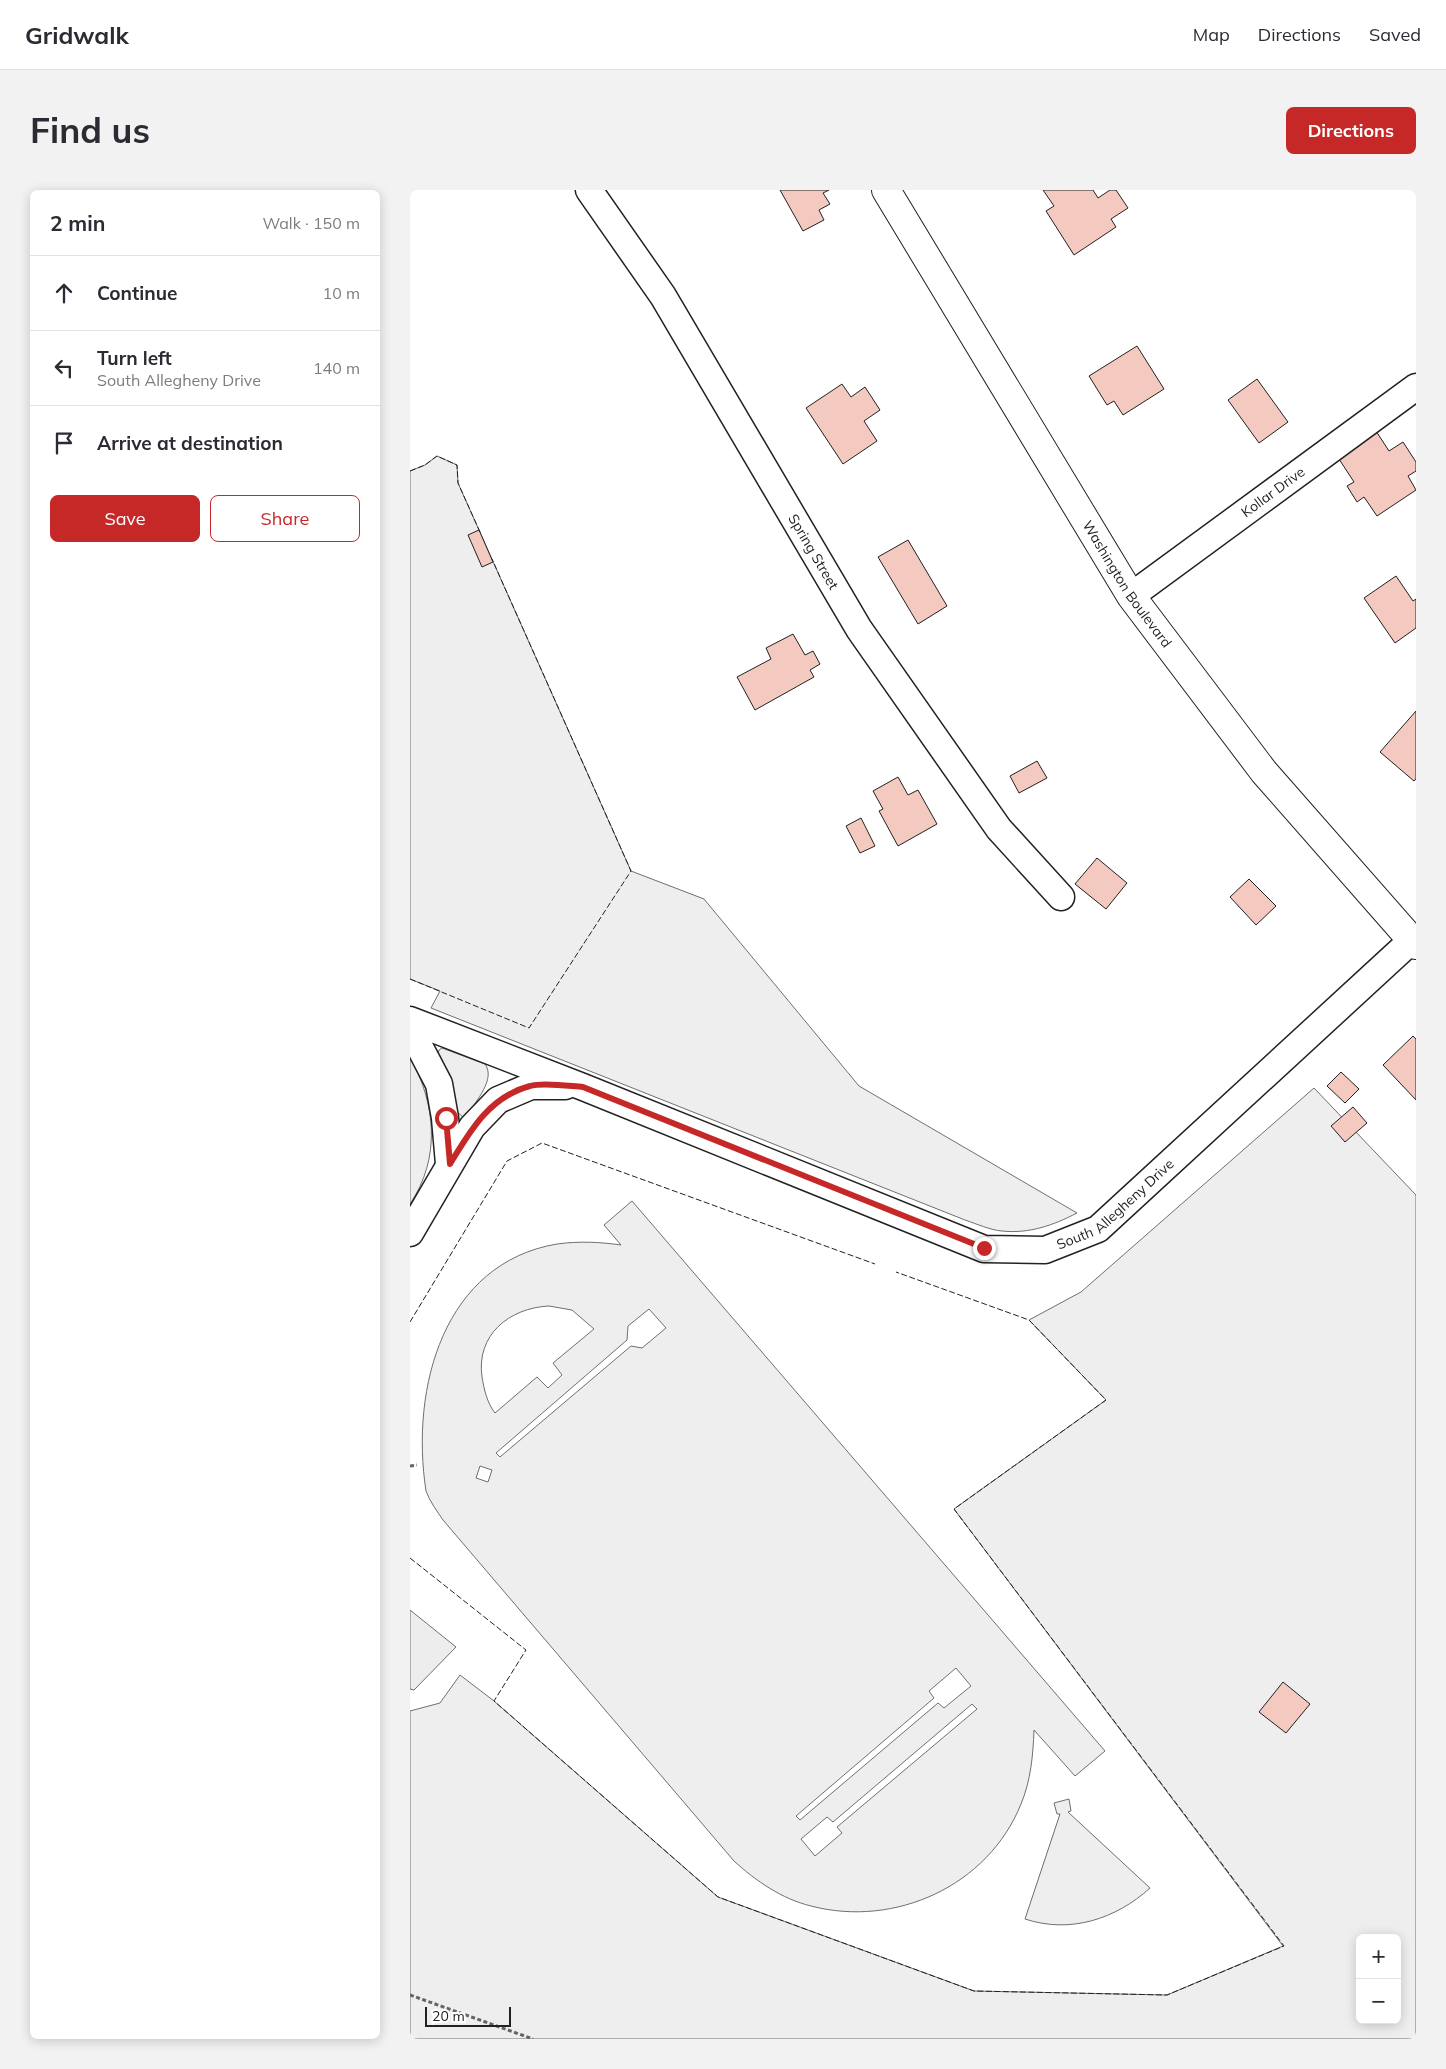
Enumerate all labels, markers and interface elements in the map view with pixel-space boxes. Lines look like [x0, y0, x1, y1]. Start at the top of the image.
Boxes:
text: Gridwalk [25, 20, 129, 50]
text: Map [1193, 23, 1230, 46]
text: Directions [1258, 23, 1341, 46]
text: Saved [1369, 23, 1421, 46]
button: Directions [1286, 107, 1416, 154]
text: Find us [30, 108, 150, 152]
text: 2 min [50, 210, 105, 236]
text: Walk · 150 m [262, 213, 360, 233]
icon: ahead [50, 279, 78, 307]
text: Continue [97, 281, 177, 305]
text: 10 m [323, 283, 360, 303]
text: Turn left [97, 346, 172, 370]
icon: left [50, 354, 78, 382]
text: 140 m [313, 358, 360, 378]
text: South Allegheny Drive [97, 370, 261, 390]
icon: arrive [50, 429, 78, 457]
text: Arrive at destination [97, 431, 283, 455]
street label: Kollar Drive [1238, 463, 1308, 521]
button: Save [50, 495, 200, 542]
button: Share [210, 495, 360, 542]
street label: Spring Street [784, 511, 843, 593]
street label: Washington Boulevard [1079, 517, 1176, 651]
route start [435, 1107, 458, 1130]
street label: South Allegheny Drive [1054, 1155, 1178, 1254]
route end [973, 1237, 996, 1260]
map controls [1356, 1934, 1401, 2024]
button: + [1356, 1934, 1401, 1979]
button: − [1356, 1979, 1401, 2024]
scale bar [425, 2004, 511, 2027]
text: 20 m [432, 2007, 465, 2025]

